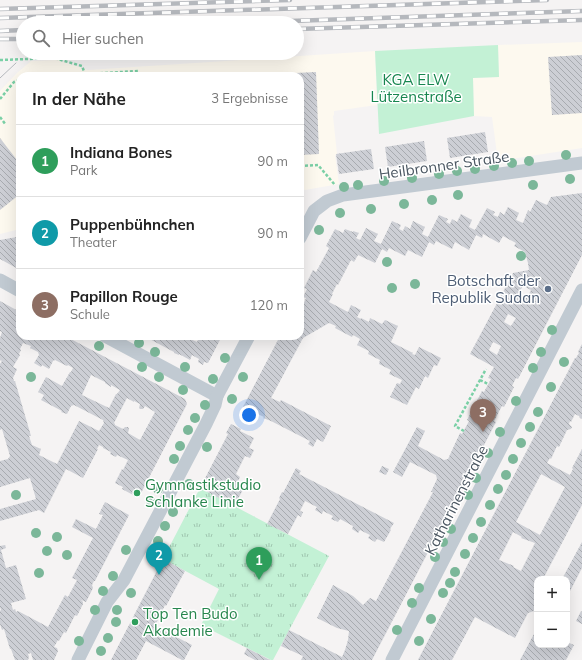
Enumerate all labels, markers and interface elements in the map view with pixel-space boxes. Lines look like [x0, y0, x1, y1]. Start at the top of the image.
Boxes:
search box [16, 16, 304, 60]
icon: search [30, 27, 52, 49]
text: Hier suchen [62, 29, 144, 48]
park label: KGA ELW Lützenstraße [370, 70, 462, 106]
text: In der Nähe [32, 88, 126, 109]
text: 3 Ergebnisse [211, 90, 288, 106]
text: Indiana Bones [70, 143, 172, 162]
street label: Heilbronner Straße [378, 146, 510, 184]
text: 1 [41, 153, 49, 169]
text: 90 m [258, 153, 288, 169]
text: Park [70, 162, 97, 178]
text: Puppenbühnchen [70, 215, 195, 234]
text: 2 [41, 225, 49, 241]
text: 90 m [258, 225, 288, 241]
text: Theater [70, 234, 117, 250]
place label: Botschaft der Republik Sudan [431, 271, 541, 307]
marker: Botschaft der Republik Sudan [543, 284, 553, 294]
text: Papillon Rouge [70, 287, 178, 306]
text: 3 [41, 297, 49, 313]
text: 120 m [250, 297, 288, 313]
text: Schule [70, 306, 110, 322]
pin: 3 [470, 399, 496, 432]
your location [239, 405, 259, 425]
street label: Katharinenstraße [420, 442, 492, 558]
place label: Gymnastikstudio Schlanke Linie [145, 475, 261, 511]
marker: Gymnastikstudio Schlanke Linie [132, 488, 142, 498]
pin: 2 [146, 542, 172, 575]
pin: 1 [246, 547, 272, 580]
map controls [534, 576, 570, 648]
button: + [534, 576, 570, 612]
place label: Top Ten Budo Akademie [143, 604, 238, 640]
button: − [534, 612, 570, 648]
marker: Top Ten Budo Akademie [130, 617, 140, 627]

